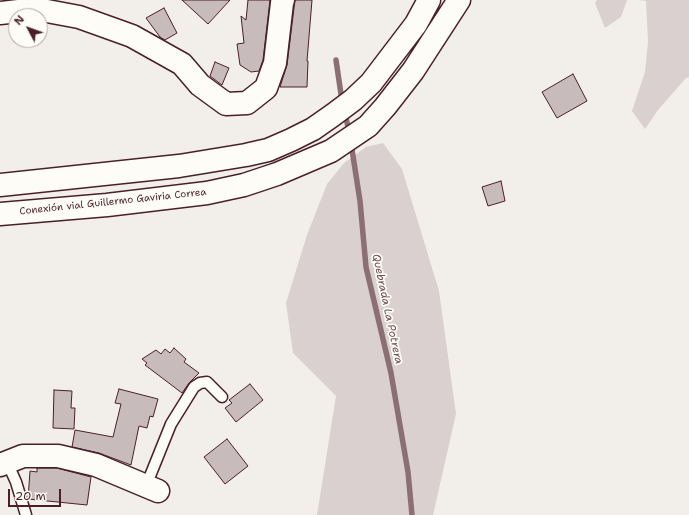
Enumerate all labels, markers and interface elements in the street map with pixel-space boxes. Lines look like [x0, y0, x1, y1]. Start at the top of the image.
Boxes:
north arrow [8, 8, 48, 48]
text: N [11, 12, 28, 29]
street label: Conexión vial Guillermo Gaviria Correa [19, 186, 207, 218]
water label: Quebrada La Potrera [369, 253, 405, 365]
scale bar [10, 481, 63, 507]
text: 20 m [15, 488, 46, 504]

